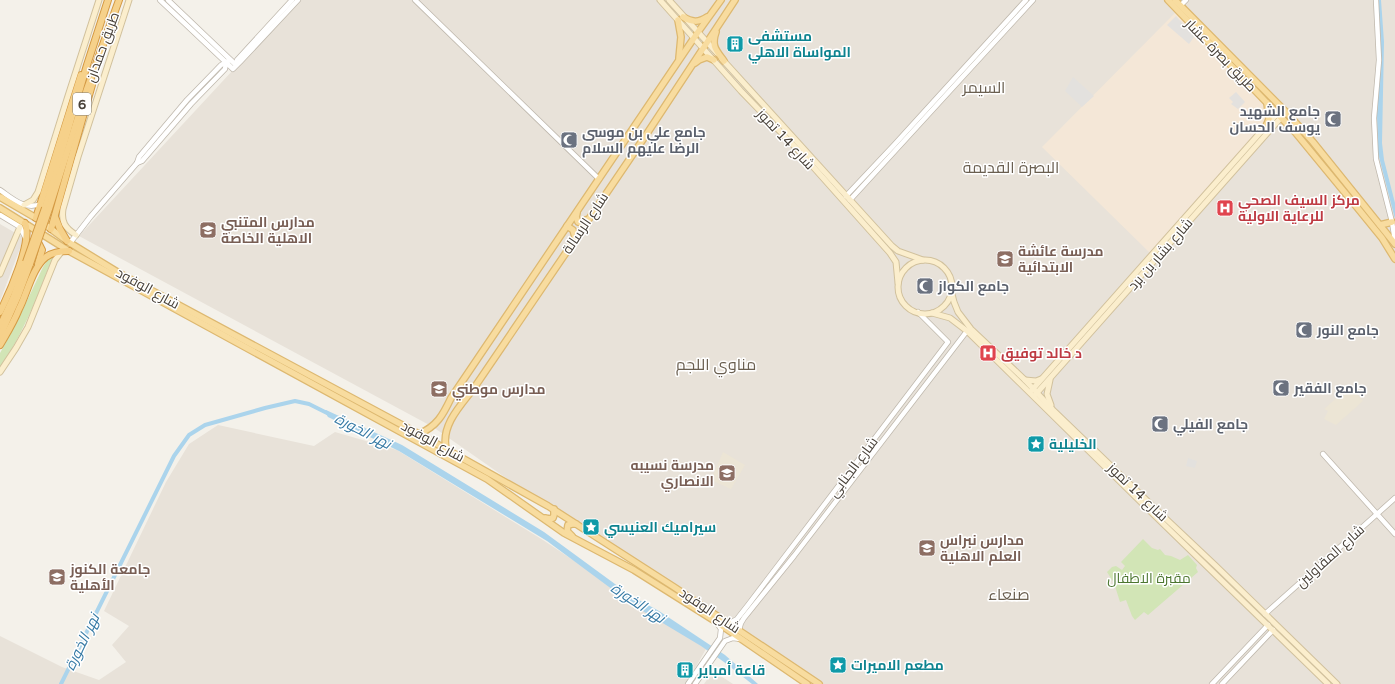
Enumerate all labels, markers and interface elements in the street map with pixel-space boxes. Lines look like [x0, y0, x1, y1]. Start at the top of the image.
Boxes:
street label: طريق حمدان [82, 10, 123, 85]
street label: طريق بصرة عشار [1181, 15, 1260, 95]
place label: مستشفى المواساة اﻻهلي [748, 28, 851, 64]
building icon: مستشفى المواساة اﻻهلي [725, 34, 745, 54]
district label: السيمر [962, 78, 1005, 98]
road number: 6 [73, 93, 91, 115]
place label: جامع الشهيد يوسف الحسان [1230, 103, 1320, 136]
street label: شارع 14 تموز [752, 105, 818, 173]
mosque icon: جامع الشهيد يوسف الحسان [1323, 109, 1343, 129]
place label: جامع علي بن موسى الرضا عليهم السلام [582, 124, 706, 158]
mosque icon: جامع علي بن موسى الرضا عليهم السلام [559, 130, 579, 150]
district label: البصرة القديمة [963, 158, 1059, 178]
street label: شارع الرسالة [559, 189, 612, 257]
place label: مركز السيف الصحي للرعاية الاولية [1238, 192, 1360, 225]
hospital icon: مركز السيف الصحي للرعاية الاولية [1215, 198, 1235, 218]
place label: مدارس المتنبي الاهلية الخاصة [221, 214, 315, 247]
street label: شارع بشار بن برد [1124, 215, 1196, 294]
school or university icon: مدارس المتنبي الاهلية الخاصة [198, 220, 218, 240]
place label: مدرسة عائشة الابتدائية [1018, 243, 1104, 276]
school or university icon: مدرسة عائشة الابتدائية [995, 249, 1015, 269]
street label: شارع الوفود [113, 264, 182, 313]
mosque icon: جامع الكواز [915, 276, 935, 296]
place label: جامع الكواز [937, 278, 1009, 296]
mosque icon: جامع النور [1294, 320, 1314, 340]
place label: جامع النور [1316, 322, 1379, 340]
hospital icon: د خالد توفيق [978, 343, 998, 363]
place label: د خالد توفيق [1001, 345, 1082, 362]
district label: مناوي اللجم [676, 355, 756, 378]
mosque icon: جامع الفقير [1271, 378, 1291, 398]
school or university icon: مدارس موطني [429, 379, 449, 399]
place label: جامع الفقير [1293, 380, 1367, 398]
place label: مدارس موطني [452, 381, 545, 401]
water label: نهر الخورة [332, 409, 396, 454]
mosque icon: جامع الفيلي [1150, 414, 1170, 434]
place label: جامع الفيلي [1173, 416, 1248, 436]
street label: شارع الوفود [398, 417, 467, 466]
street label: شارع الجنابي [825, 434, 884, 503]
place icon: الخليلية [1026, 434, 1046, 454]
place label: الخليلية [1049, 436, 1097, 453]
place label: مدرسة نسيبه الانصاري [631, 457, 714, 492]
street label: شارع 14 تموز [1103, 459, 1171, 525]
school or university icon: مدرسة نسيبه الانصاري [717, 463, 737, 483]
place icon: سيراميك العنيسي [581, 517, 601, 537]
place label: سيراميك العنيسي [604, 519, 716, 538]
street label: شارع المقاولين [1293, 521, 1368, 592]
place label: مدارس نبراس العلم الاهلية [940, 532, 1024, 566]
school or university icon: مدارس نبراس العلم الاهلية [917, 538, 937, 558]
place label: جامعة الكنوز الأهلية [69, 561, 150, 594]
school or university icon: جامعة الكنوز الأهلية [47, 567, 67, 587]
park label: مقبرة الاطفال [1107, 570, 1191, 587]
water label: نهر الخورة [608, 579, 670, 628]
street label: شارع الوفود [676, 584, 743, 637]
district label: صنعاء [988, 585, 1030, 605]
water label: نهر الخورة [61, 609, 104, 673]
place icon: مطعم الاميرات [828, 655, 848, 675]
place label: مطعم الاميرات [851, 657, 944, 675]
building icon: قاعة أمباير [675, 660, 695, 680]
place label: قاعة أمباير [697, 661, 765, 679]

